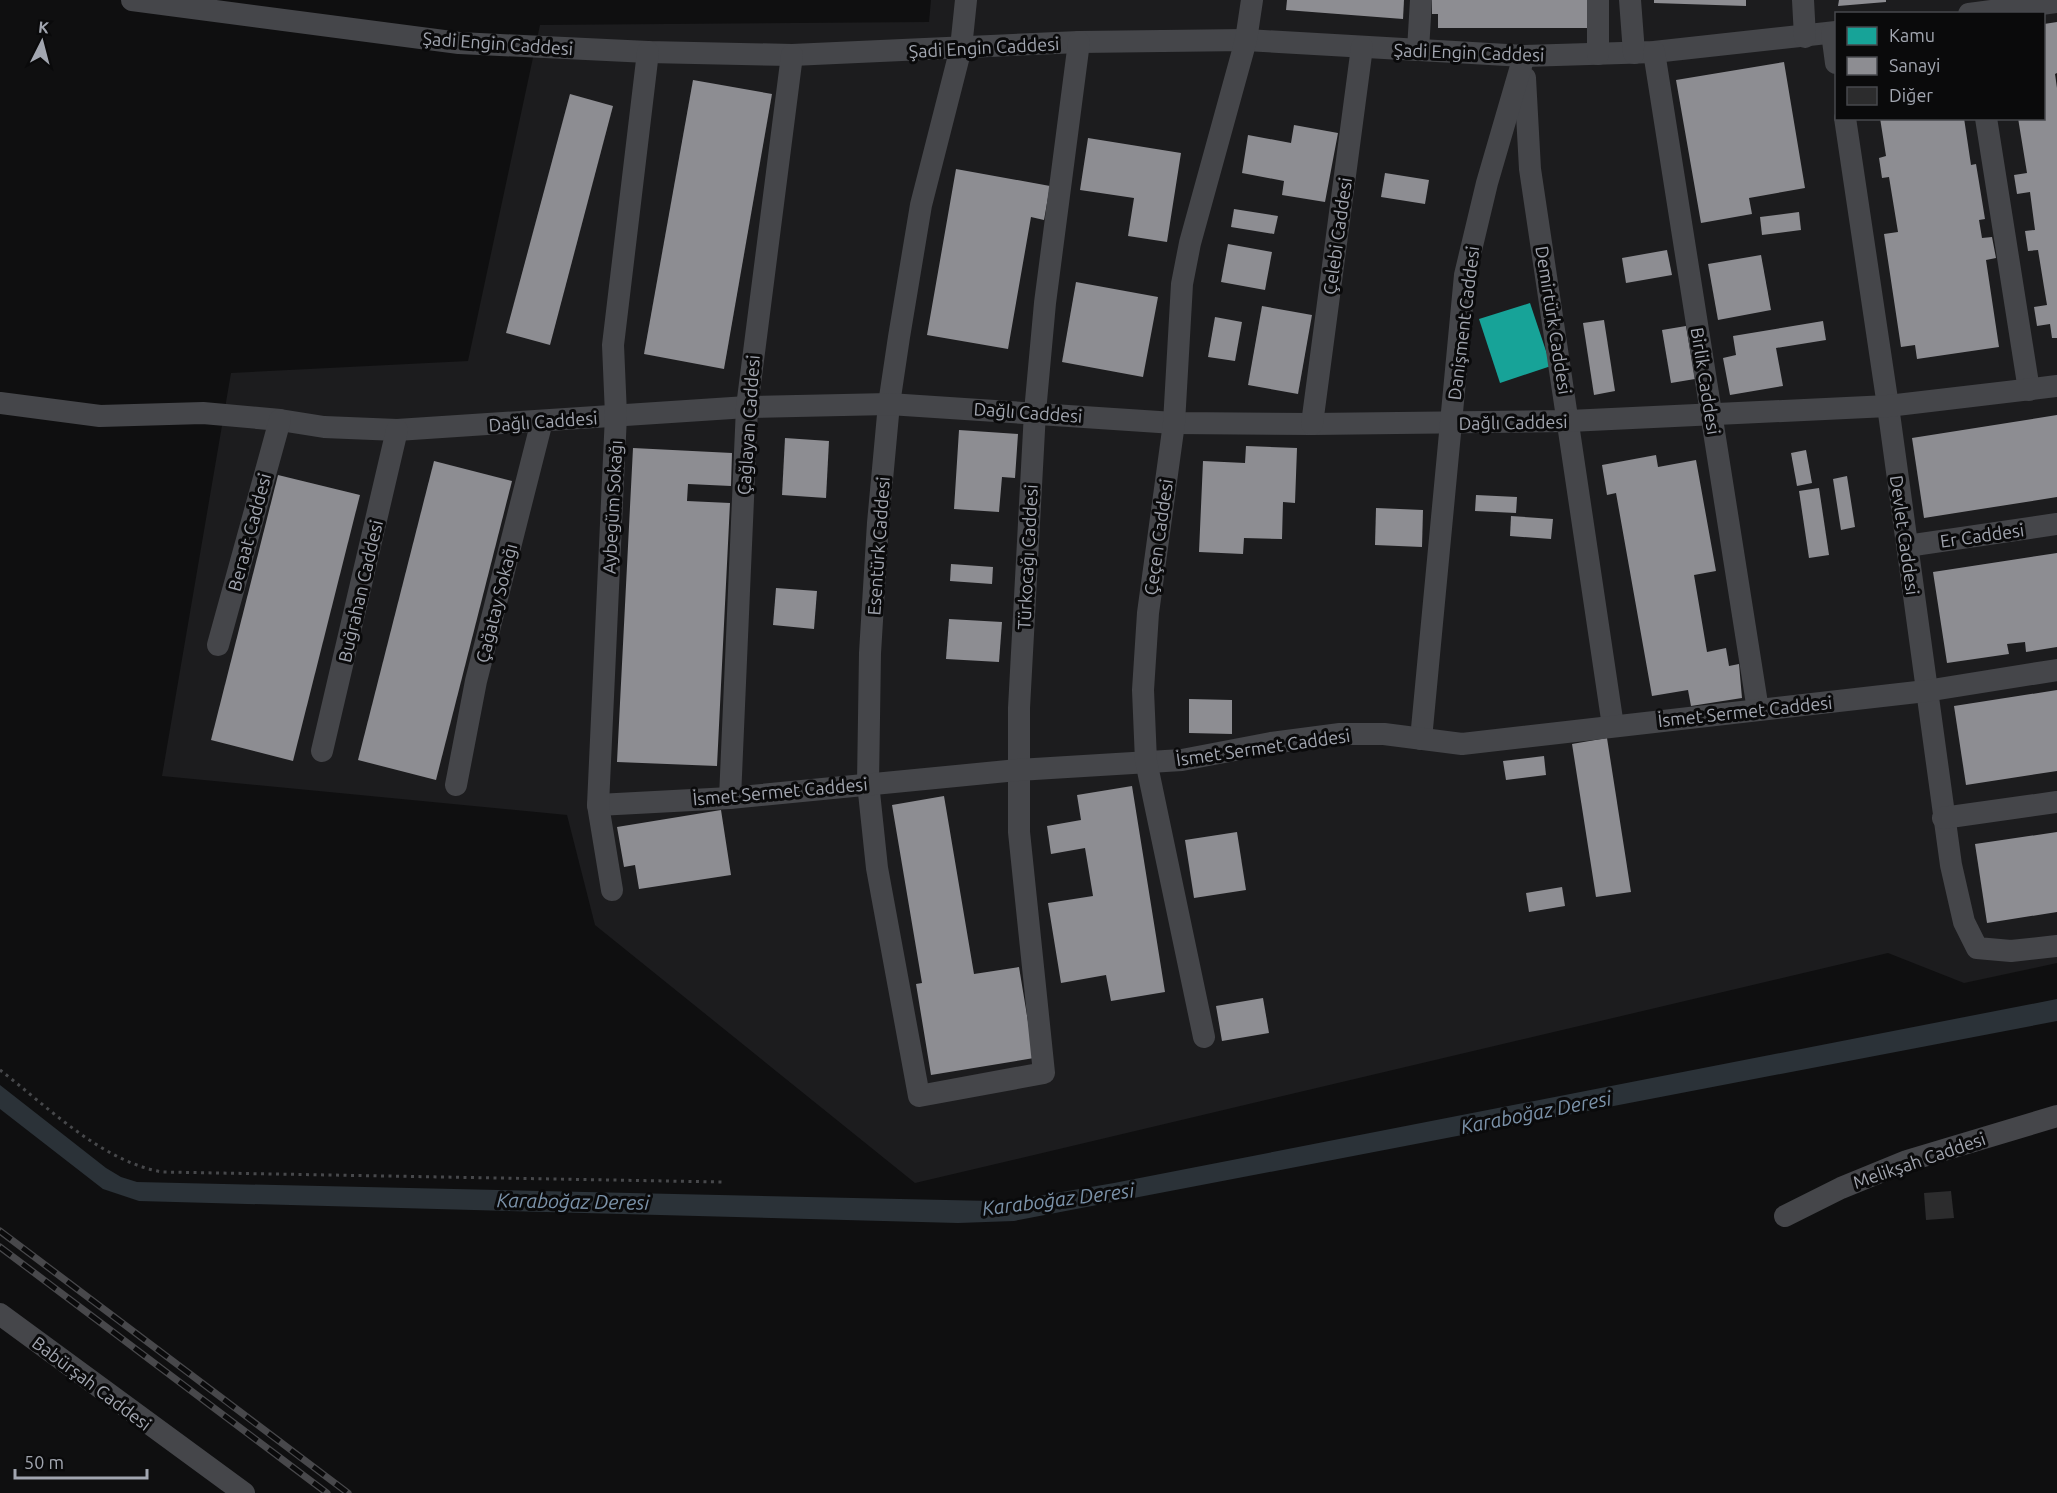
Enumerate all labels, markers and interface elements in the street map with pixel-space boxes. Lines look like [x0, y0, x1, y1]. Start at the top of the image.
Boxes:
north arrow [12, 12, 72, 72]
legend [1835, 12, 2045, 120]
text: K [37, 18, 50, 37]
text: Kamu [1889, 25, 1935, 45]
street label: Şadi Engin Caddesi [422, 28, 574, 58]
street label: Şadi Engin Caddesi [908, 33, 1060, 61]
street label: Şadi Engin Caddesi [1393, 39, 1545, 65]
text: Sanayi [1889, 55, 1940, 75]
text: Diğer [1889, 85, 1933, 105]
street label: Çelebi Caddesi [1319, 176, 1355, 296]
street label: Demirtürk Caddesi [1532, 244, 1576, 396]
street label: Danişment Caddesi [1444, 245, 1482, 401]
street label: Birlik Caddesi [1688, 326, 1724, 436]
street label: Çağlayan Caddesi [733, 354, 763, 496]
street label: Dağlı Caddesi [973, 398, 1083, 426]
street label: Dağlı Caddesi [488, 407, 598, 435]
street label: Dağlı Caddesi [1458, 411, 1568, 433]
street label: Aybegüm Sokağı [599, 440, 625, 574]
street label: Beraat Caddesi [224, 471, 274, 593]
street label: Devlet Caddesi [1887, 474, 1923, 596]
street label: Esentürk Caddesi [863, 476, 893, 616]
street label: Çeçen Caddesi [1140, 478, 1176, 596]
street label: Türkocağı Caddesi [1013, 484, 1041, 630]
street label: Buğrahan Caddesi [334, 518, 386, 664]
street label: Er Caddesi [1939, 519, 2025, 551]
street label: Çağatay Sokağı [472, 541, 520, 665]
street label: İsmet Sermet Caddesi [1657, 692, 1833, 730]
street label: İsmet Sermet Caddesi [1175, 725, 1351, 769]
street label: İsmet Sermet Caddesi [692, 773, 868, 809]
water label: Karaboğaz Deresi [1459, 1086, 1614, 1138]
street label: Melikşah Caddesi [1850, 1128, 1988, 1192]
water label: Karaboğaz Deresi [981, 1178, 1136, 1220]
water label: Karaboğaz Deresi [496, 1188, 651, 1214]
street label: Babürşah Caddesi [29, 1332, 155, 1434]
scale bar [15, 1442, 147, 1480]
text: 50 m [24, 1452, 64, 1472]

